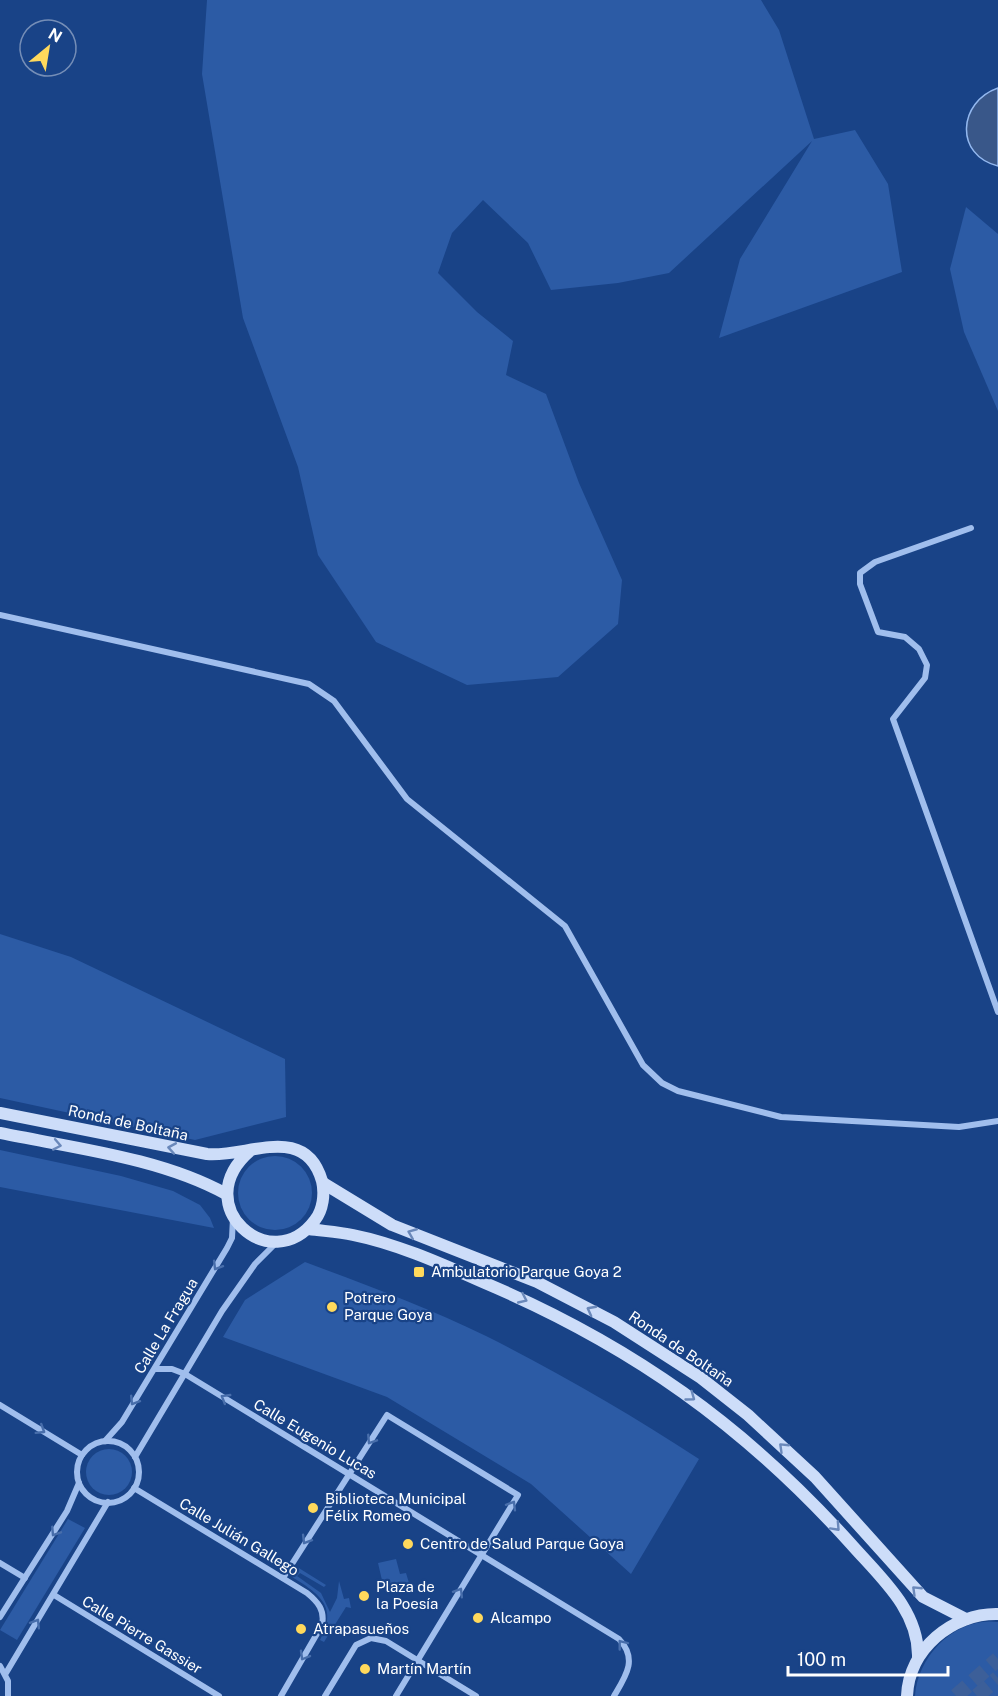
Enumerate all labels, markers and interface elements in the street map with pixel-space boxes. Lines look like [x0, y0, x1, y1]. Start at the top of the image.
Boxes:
north arrow [18, 18, 78, 78]
text: N [45, 24, 65, 47]
street label: Ronda de Boltaña [67, 1101, 190, 1144]
one-way arrow [52, 1138, 62, 1151]
one-way arrow [167, 1142, 177, 1155]
one-way arrow [407, 1228, 418, 1240]
one-way arrow [212, 1260, 224, 1270]
place label: Ambulatorio Parque Goya 2 [431, 1263, 622, 1280]
marker: Ambulatorio Parque Goya 2 [412, 1265, 426, 1279]
street label: Calle La Fragua [130, 1275, 201, 1377]
place label: Potrero Parque Goya [344, 1289, 433, 1323]
one-way arrow [516, 1292, 527, 1304]
marker: Potrero Parque Goya [325, 1300, 339, 1314]
one-way arrow [586, 1305, 597, 1317]
street label: Ronda de Boltaña [626, 1307, 737, 1390]
one-way arrow [685, 1389, 696, 1400]
one-way arrow [221, 1393, 231, 1405]
one-way arrow [131, 1395, 142, 1406]
street label: Calle Eugenio Lucas [251, 1395, 380, 1482]
one-way arrow [35, 1422, 45, 1434]
one-way arrow [367, 1433, 378, 1444]
one-way arrow [780, 1443, 790, 1454]
place label: Biblioteca Municipal Félix Romeo [325, 1490, 466, 1524]
street label: Calle Julián Gallego [176, 1494, 302, 1579]
marker: Biblioteca Municipal Félix Romeo [306, 1501, 320, 1515]
one-way arrow [505, 1501, 517, 1511]
one-way arrow [828, 1520, 839, 1531]
one-way arrow [51, 1525, 62, 1536]
one-way arrow [301, 1534, 313, 1544]
place label: Centro de Salud Parque Goya [420, 1535, 624, 1552]
marker: Centro de Salud Parque Goya [401, 1537, 415, 1551]
place label: Plaza de la Poesía [376, 1578, 438, 1612]
one-way arrow [912, 1586, 922, 1597]
one-way arrow [452, 1588, 464, 1598]
marker: Plaza de la Poesía [357, 1589, 371, 1603]
street label: Calle Pierre Gassier [79, 1592, 205, 1677]
place label: Alcampo [490, 1609, 552, 1626]
marker: Alcampo [471, 1611, 485, 1625]
one-way arrow [29, 1619, 41, 1629]
place label: Atrapasueños [313, 1620, 409, 1637]
marker: Atrapasueños [294, 1622, 308, 1636]
scale bar [788, 1639, 948, 1677]
one-way arrow [619, 1640, 630, 1651]
text: 100 m [797, 1649, 846, 1670]
one-way arrow [300, 1650, 312, 1660]
place label: Martín Martín [377, 1660, 471, 1677]
marker: Martín Martín [358, 1662, 372, 1676]

